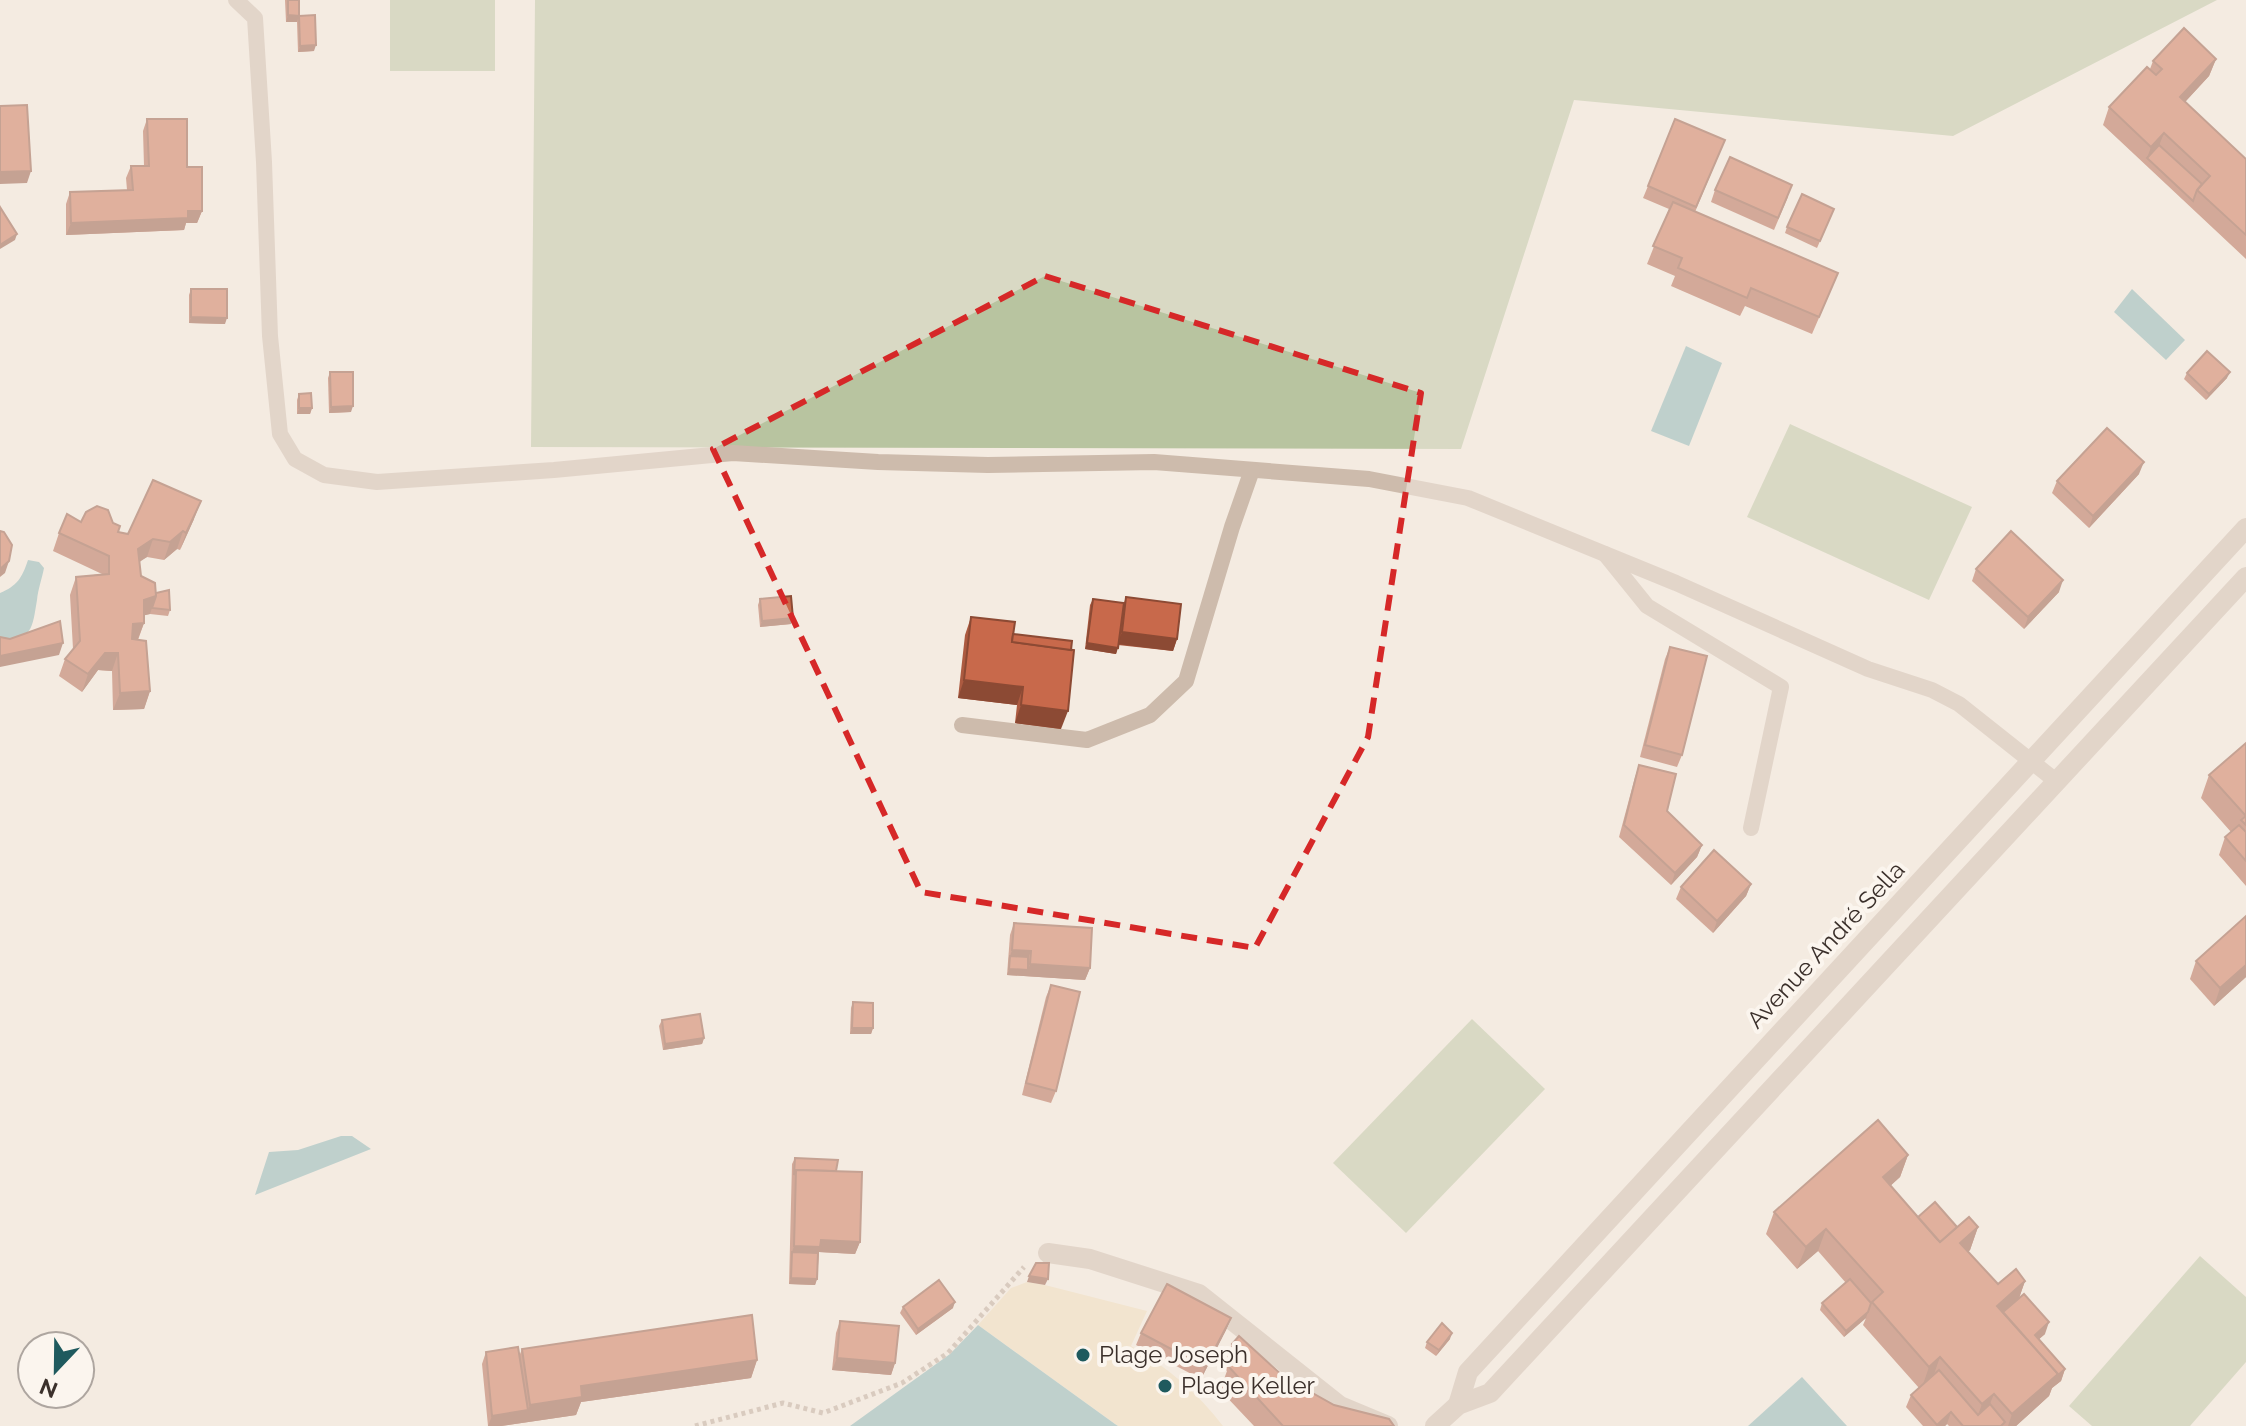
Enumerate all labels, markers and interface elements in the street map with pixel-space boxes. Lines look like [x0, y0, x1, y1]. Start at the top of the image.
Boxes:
street label: Avenue André Sella [1741, 855, 1911, 1034]
north arrow [16, 1330, 96, 1410]
place label: Plage Joseph [1099, 1340, 1248, 1369]
marker: Plage Joseph [1074, 1346, 1092, 1364]
place label: Plage Keller [1181, 1371, 1315, 1400]
text: N [36, 1373, 61, 1404]
marker: Plage Keller [1156, 1377, 1174, 1395]

